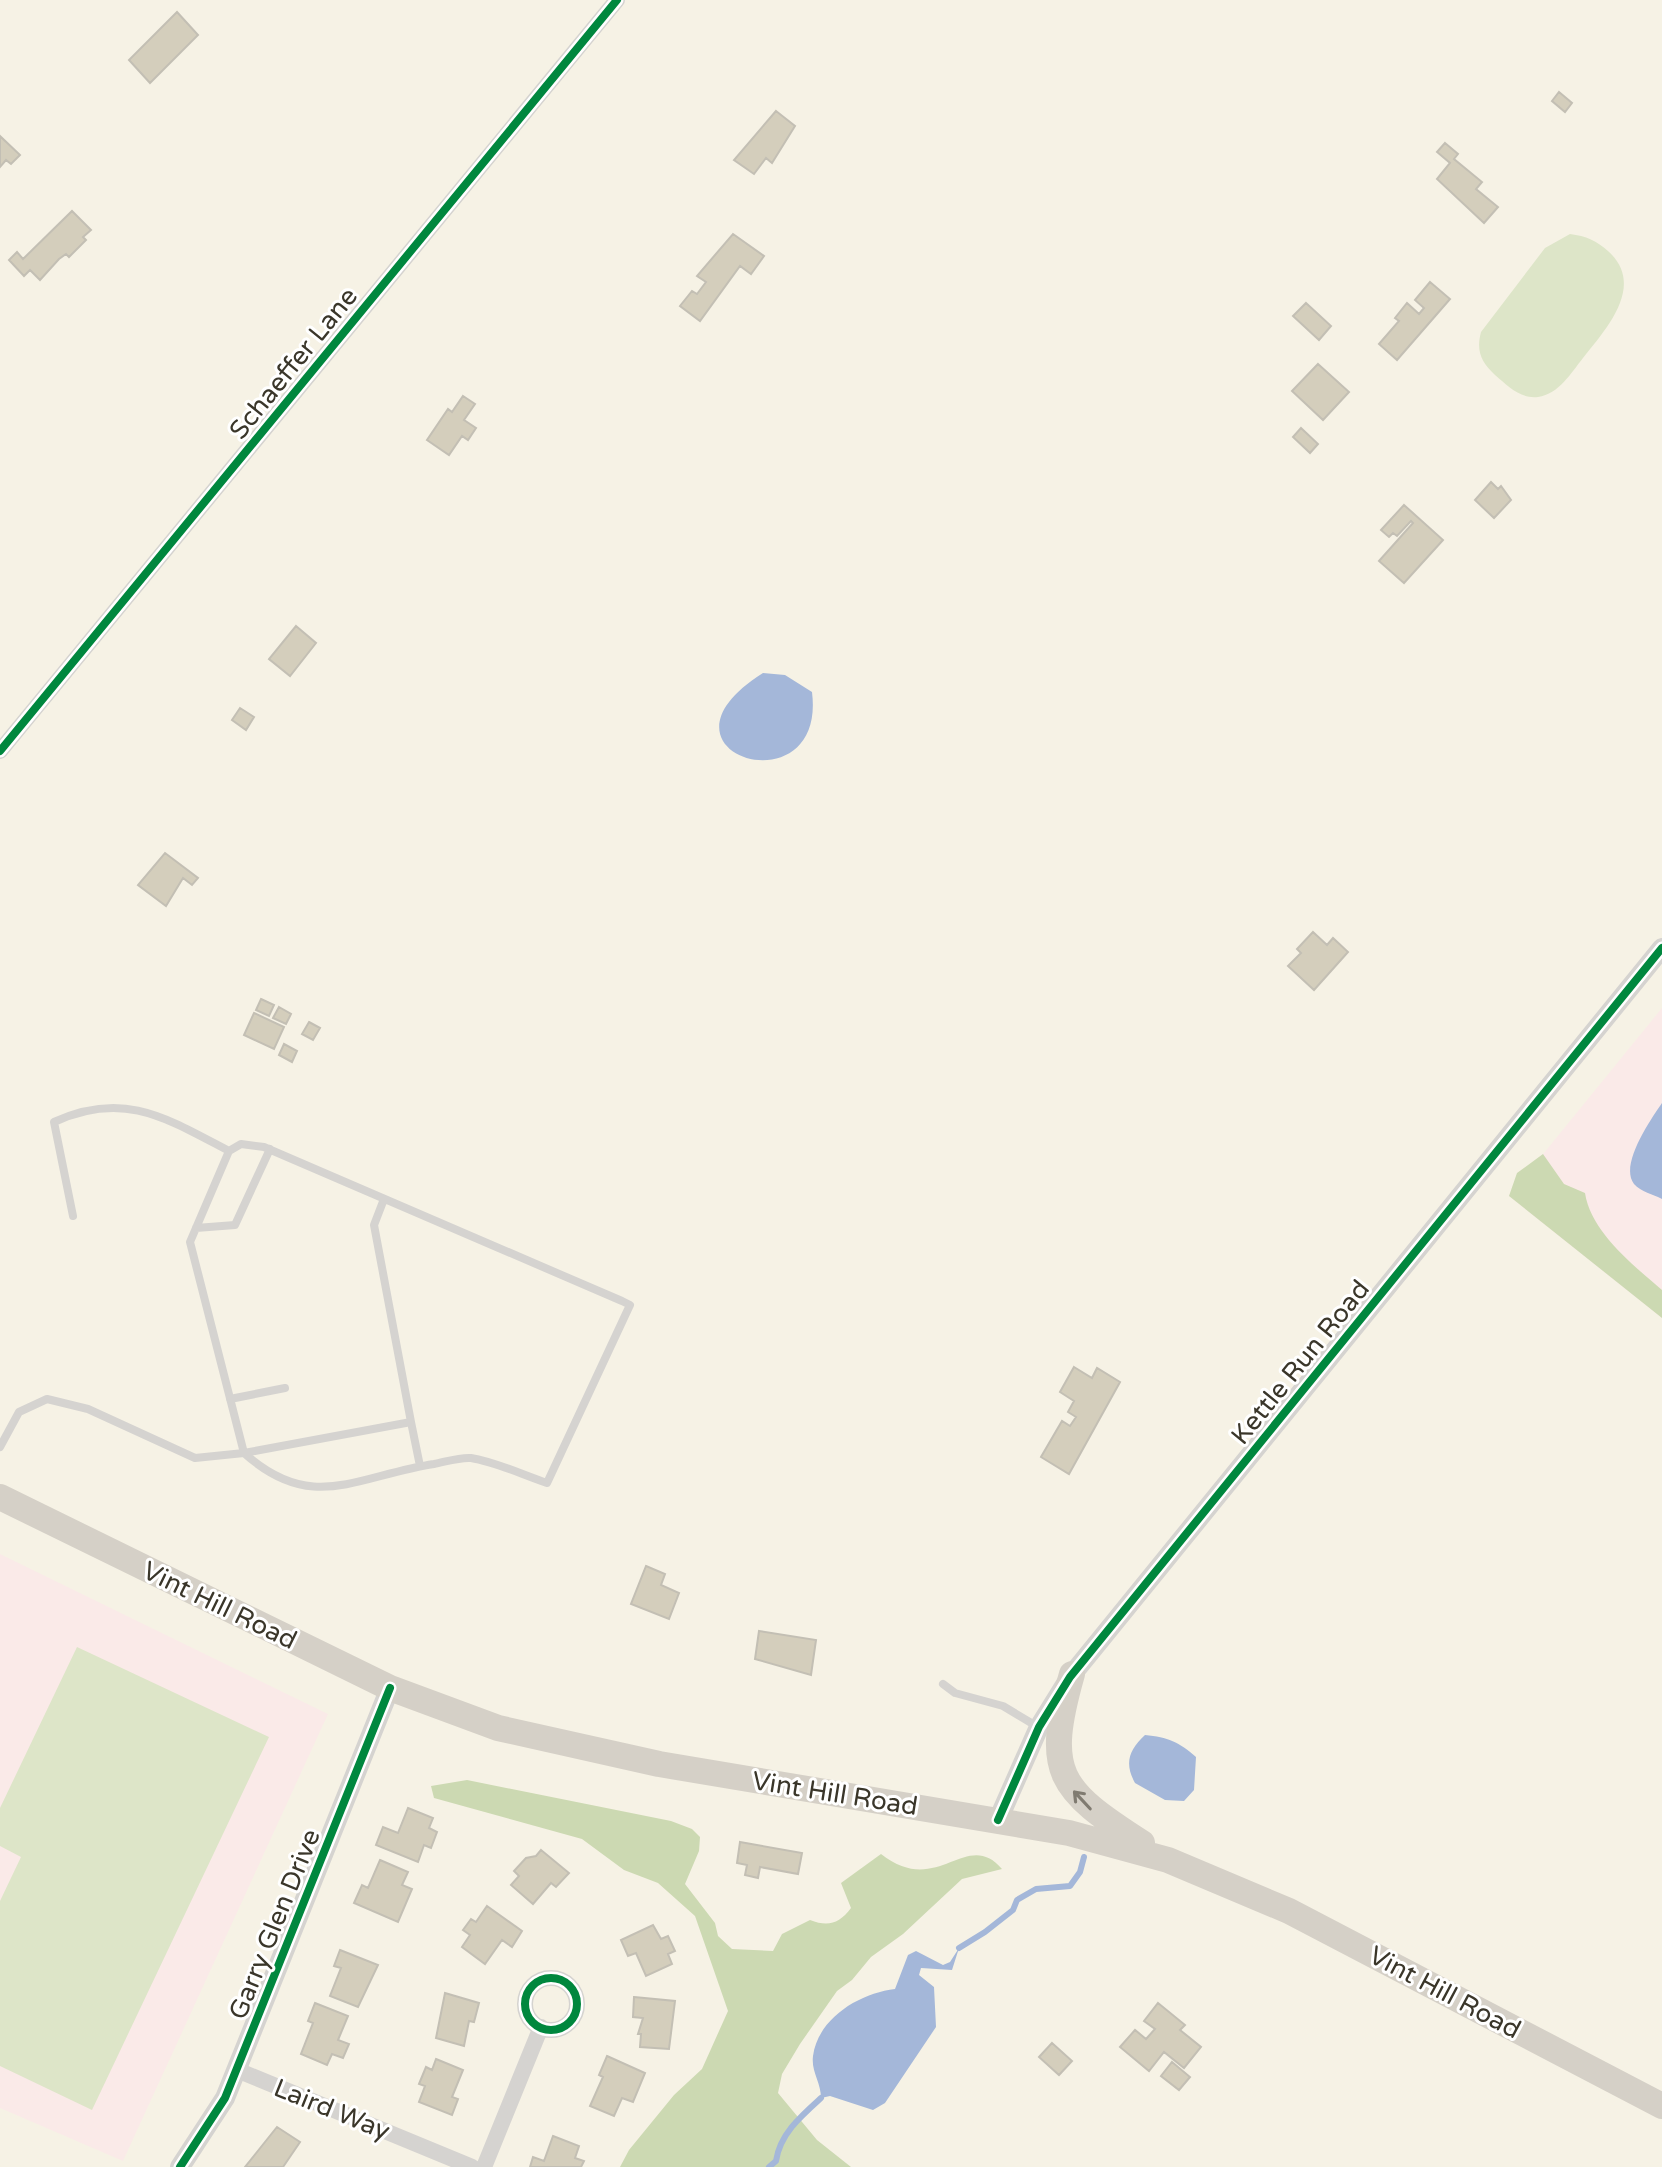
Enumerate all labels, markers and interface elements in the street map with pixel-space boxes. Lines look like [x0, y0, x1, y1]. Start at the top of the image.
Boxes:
street label: Schaeffer Lane [223, 281, 364, 445]
street label: Kettle Run Road [1225, 1274, 1376, 1451]
street label: Vint Hill Road [138, 1555, 302, 1656]
street label: Vint Hill Road [750, 1765, 920, 1822]
one-way arrow [1072, 1790, 1091, 1810]
street label: Garry Glen Drive [222, 1825, 327, 2024]
street label: Vint Hill Road [1364, 1939, 1526, 2045]
street label: Laird Way [269, 2072, 394, 2147]

